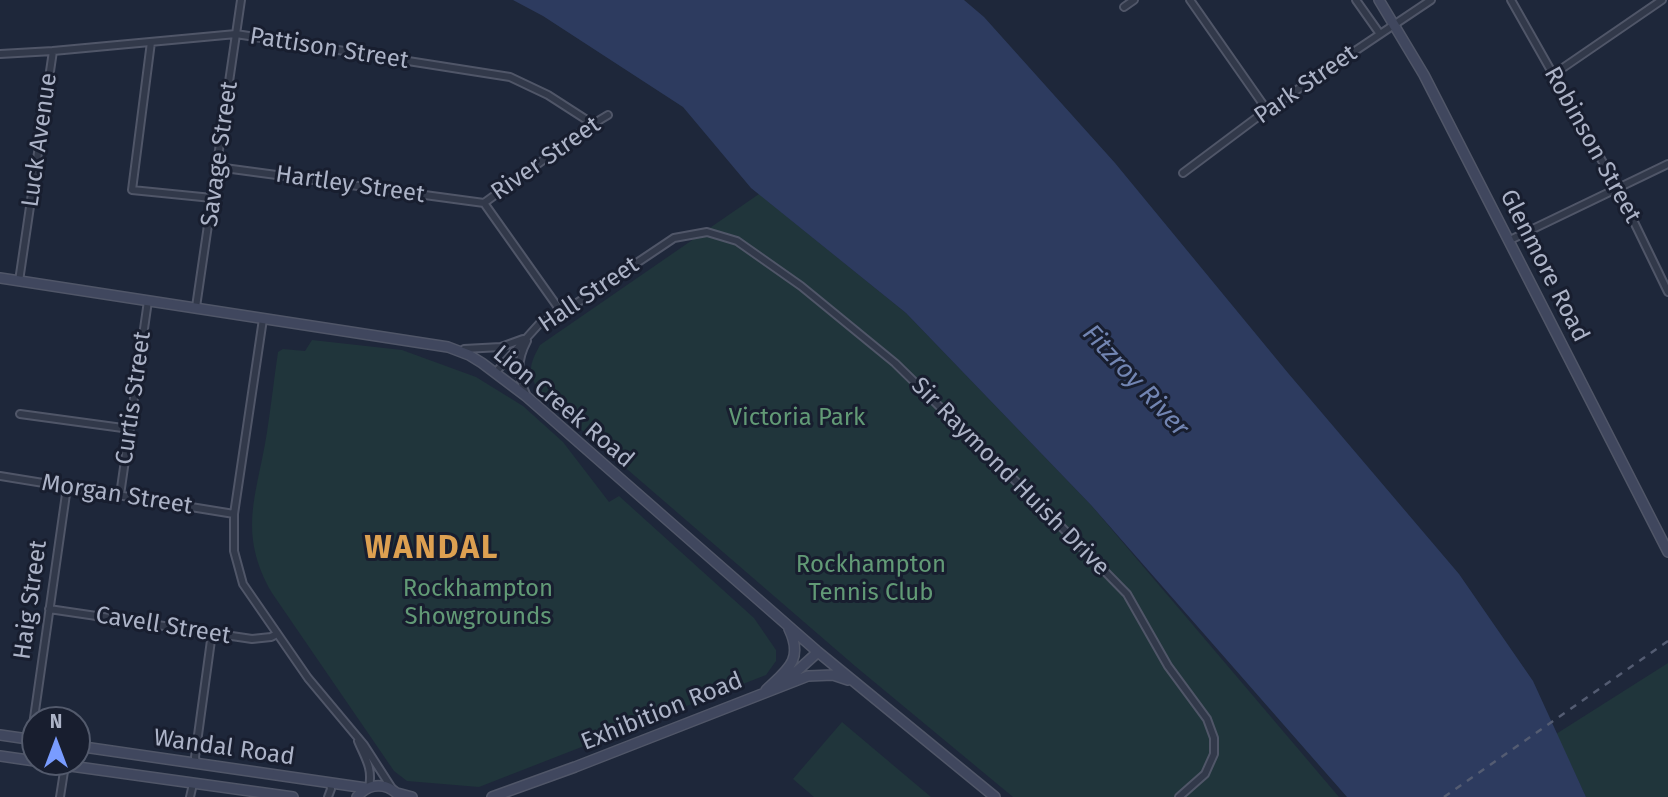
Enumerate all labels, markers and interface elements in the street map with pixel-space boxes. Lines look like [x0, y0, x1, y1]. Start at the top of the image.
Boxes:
street label: Pattison Street [247, 22, 411, 76]
street label: Park Street [1249, 39, 1363, 131]
street label: Robinson Street [1537, 62, 1647, 228]
street label: Luck Avenue [16, 71, 64, 209]
street label: Savage Street [196, 79, 244, 229]
street label: River Street [486, 111, 606, 207]
street label: Hartley Street [274, 160, 426, 210]
street label: Glenmore Road [1493, 185, 1595, 347]
street label: Hall Street [533, 251, 645, 339]
water label: Fitzroy River [1075, 319, 1195, 443]
street label: Curtis Street [110, 329, 158, 467]
street label: Lion Creek Road [487, 340, 639, 474]
street label: Sir Raymond Huish Drive [905, 372, 1115, 582]
park label: Victoria Park [729, 404, 865, 432]
street label: Morgan Street [40, 469, 194, 521]
district label: WANDAL [365, 530, 499, 568]
street label: Haig Street [8, 539, 54, 661]
park label: Rockhampton Tennis Club [796, 551, 946, 607]
park label: Rockhampton Showgrounds [403, 575, 553, 631]
street label: Cavell Street [93, 601, 233, 651]
street label: Exhibition Road [577, 667, 747, 757]
north arrow [21, 706, 91, 776]
text: N [50, 710, 62, 733]
street label: Wandal Road [152, 724, 296, 772]

